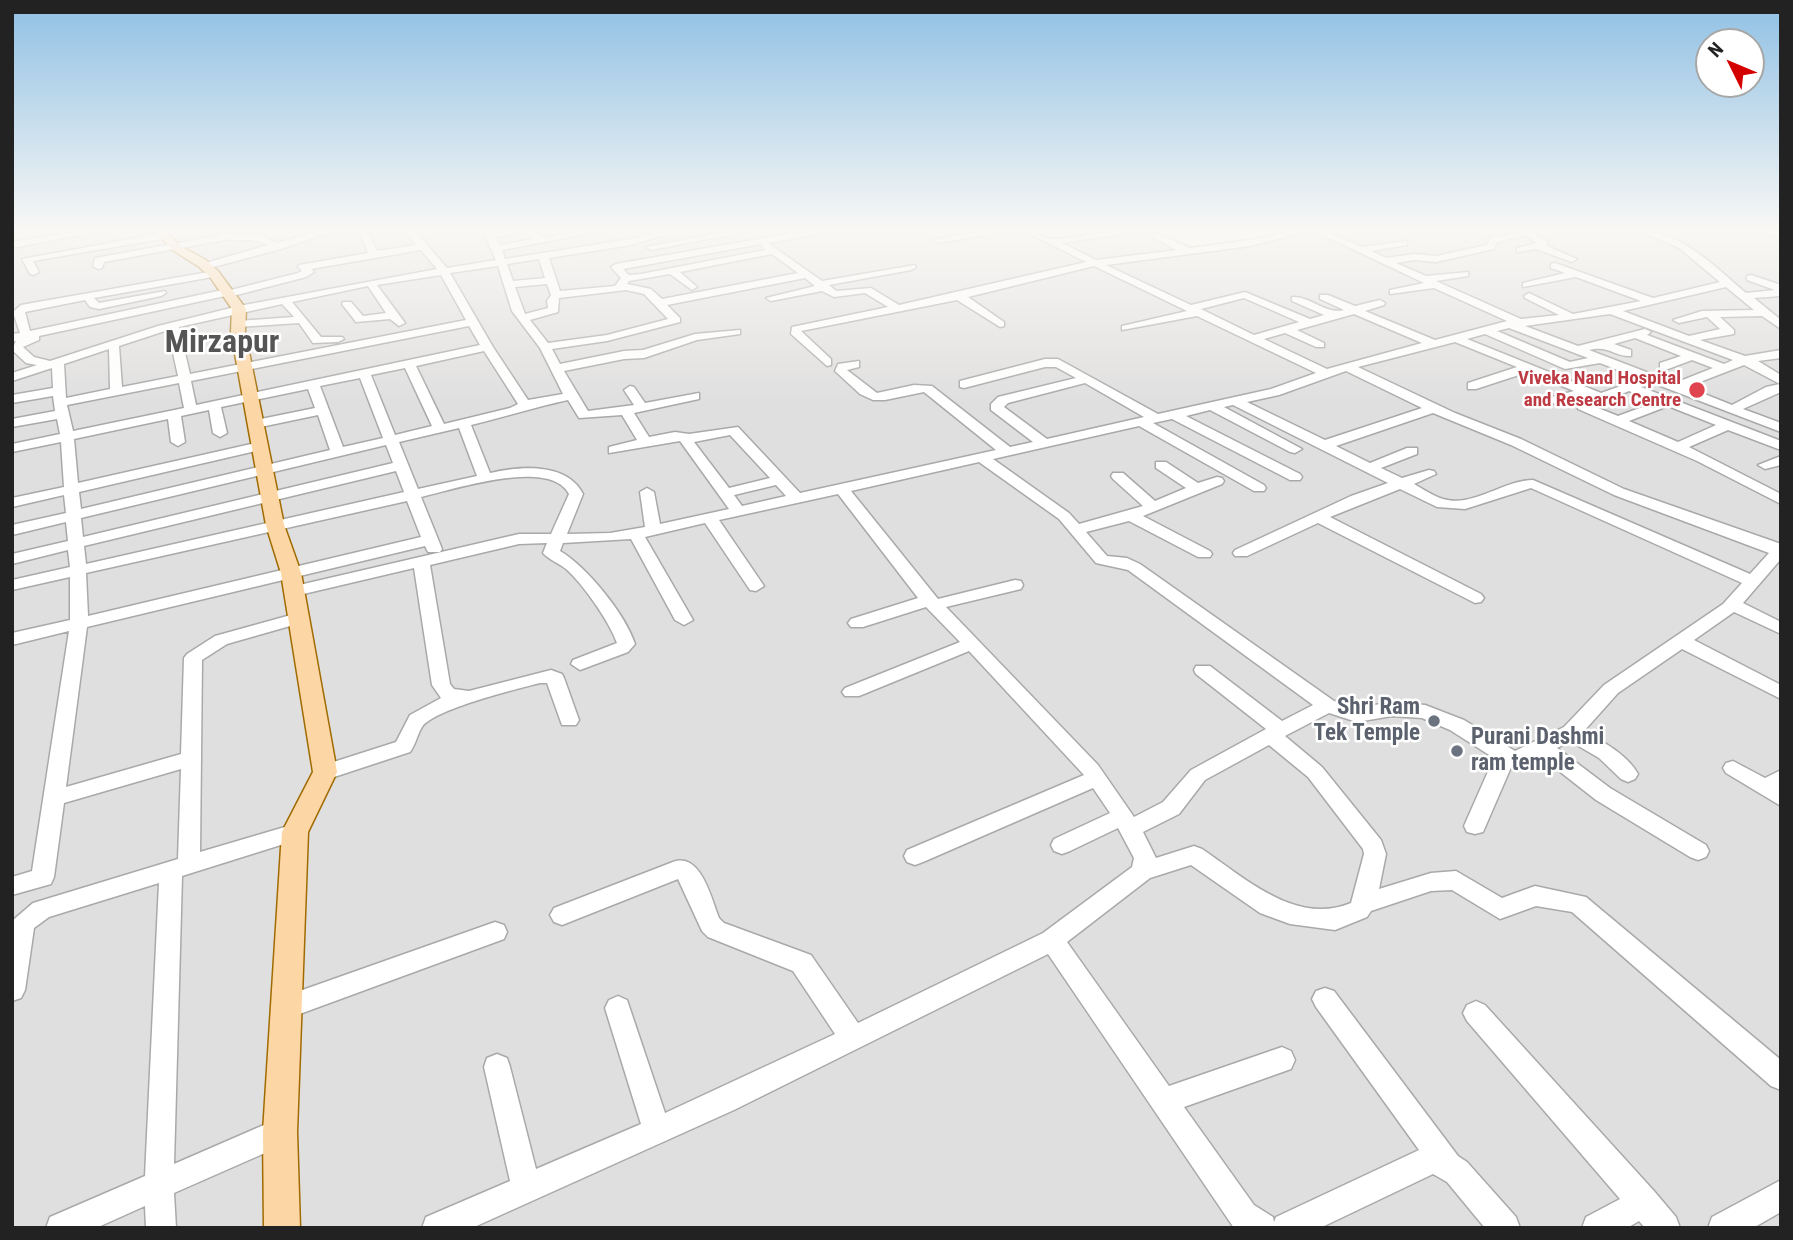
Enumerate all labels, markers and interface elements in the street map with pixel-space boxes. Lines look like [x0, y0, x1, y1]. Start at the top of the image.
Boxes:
north arrow [1695, 28, 1765, 98]
text: N [1703, 38, 1728, 62]
district label: Mirzapur [165, 325, 279, 363]
place label: Viveka Nand Hospital and Research Centre [1518, 368, 1681, 412]
marker: Viveka Nand Hospital and Research Centre [1687, 380, 1707, 400]
place label: Shri Ram Tek Temple [1313, 694, 1420, 748]
marker: Shri Ram Tek Temple [1426, 713, 1442, 729]
place label: Purani Dashmi ram temple [1471, 724, 1604, 778]
marker: Purani Dashmi ram temple [1449, 743, 1465, 759]

